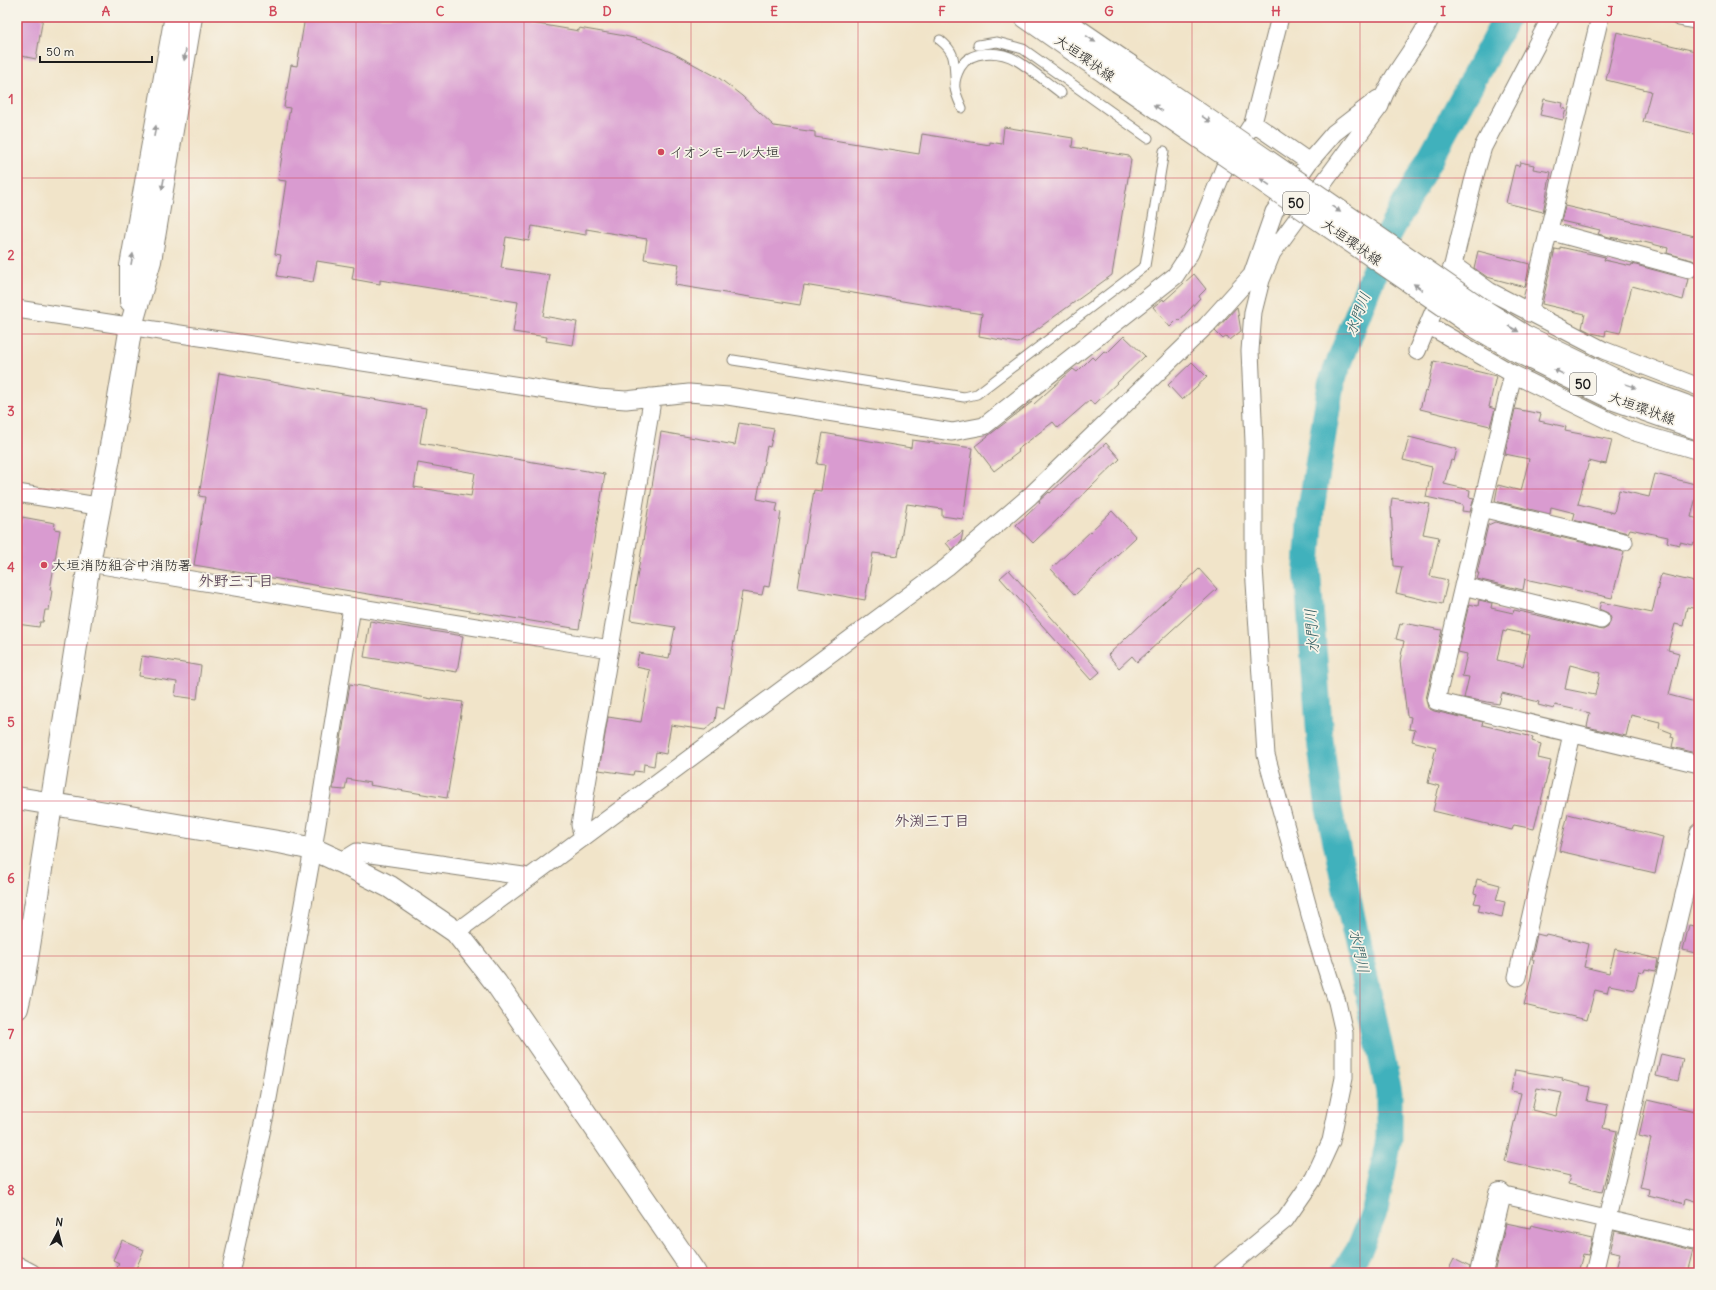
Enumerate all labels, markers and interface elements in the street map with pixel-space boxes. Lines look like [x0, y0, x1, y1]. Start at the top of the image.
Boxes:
text: A [102, 3, 111, 20]
text: B [269, 3, 278, 20]
text: C [436, 3, 445, 20]
text: D [602, 3, 612, 20]
text: E [770, 3, 778, 20]
text: F [938, 3, 946, 20]
text: G [1104, 3, 1114, 20]
text: H [1271, 3, 1281, 20]
text: I [1440, 3, 1446, 20]
text: J [1607, 3, 1614, 20]
street label: 大垣環状線 [1051, 31, 1119, 85]
one-way arrow [1085, 35, 1096, 43]
scale bar [40, 38, 152, 64]
text: 50 m [46, 44, 75, 59]
one-way arrow [181, 49, 187, 62]
text: 1 [8, 91, 14, 108]
one-way arrow [1153, 104, 1163, 112]
one-way arrow [1201, 115, 1212, 123]
one-way arrow [152, 125, 158, 137]
place label: イオンモール大垣 [669, 143, 780, 161]
marker: イオンモール大垣 [656, 147, 666, 157]
one-way arrow [160, 178, 166, 190]
one-way arrow [1260, 178, 1270, 186]
road number: 50 [1283, 192, 1309, 214]
one-way arrow [1331, 205, 1342, 213]
street label: 大垣環状線 [1318, 215, 1386, 269]
text: 2 [7, 247, 15, 264]
one-way arrow [129, 253, 135, 265]
one-way arrow [1413, 283, 1423, 291]
water label: 水門川 [1341, 289, 1374, 338]
one-way arrow [1508, 326, 1520, 333]
one-way arrow [1554, 369, 1565, 375]
road number: 50 [1570, 373, 1596, 395]
one-way arrow [1625, 383, 1637, 389]
street label: 大垣環状線 [1606, 388, 1678, 428]
text: 3 [7, 403, 15, 420]
place label: 大垣消防組合中消防署 [52, 556, 192, 574]
text: 4 [7, 559, 15, 576]
marker: 大垣消防組合中消防署 [39, 560, 49, 570]
district label: 外野三丁目 [198, 571, 274, 590]
water label: 水門川 [1300, 608, 1323, 654]
text: 5 [7, 714, 15, 731]
district label: 外渕三丁目 [894, 811, 970, 830]
text: 6 [7, 870, 15, 887]
water label: 水門川 [1346, 927, 1373, 975]
text: 7 [8, 1026, 15, 1043]
text: 8 [7, 1182, 15, 1199]
north arrow [38, 1212, 78, 1252]
text: N [55, 1215, 64, 1229]

